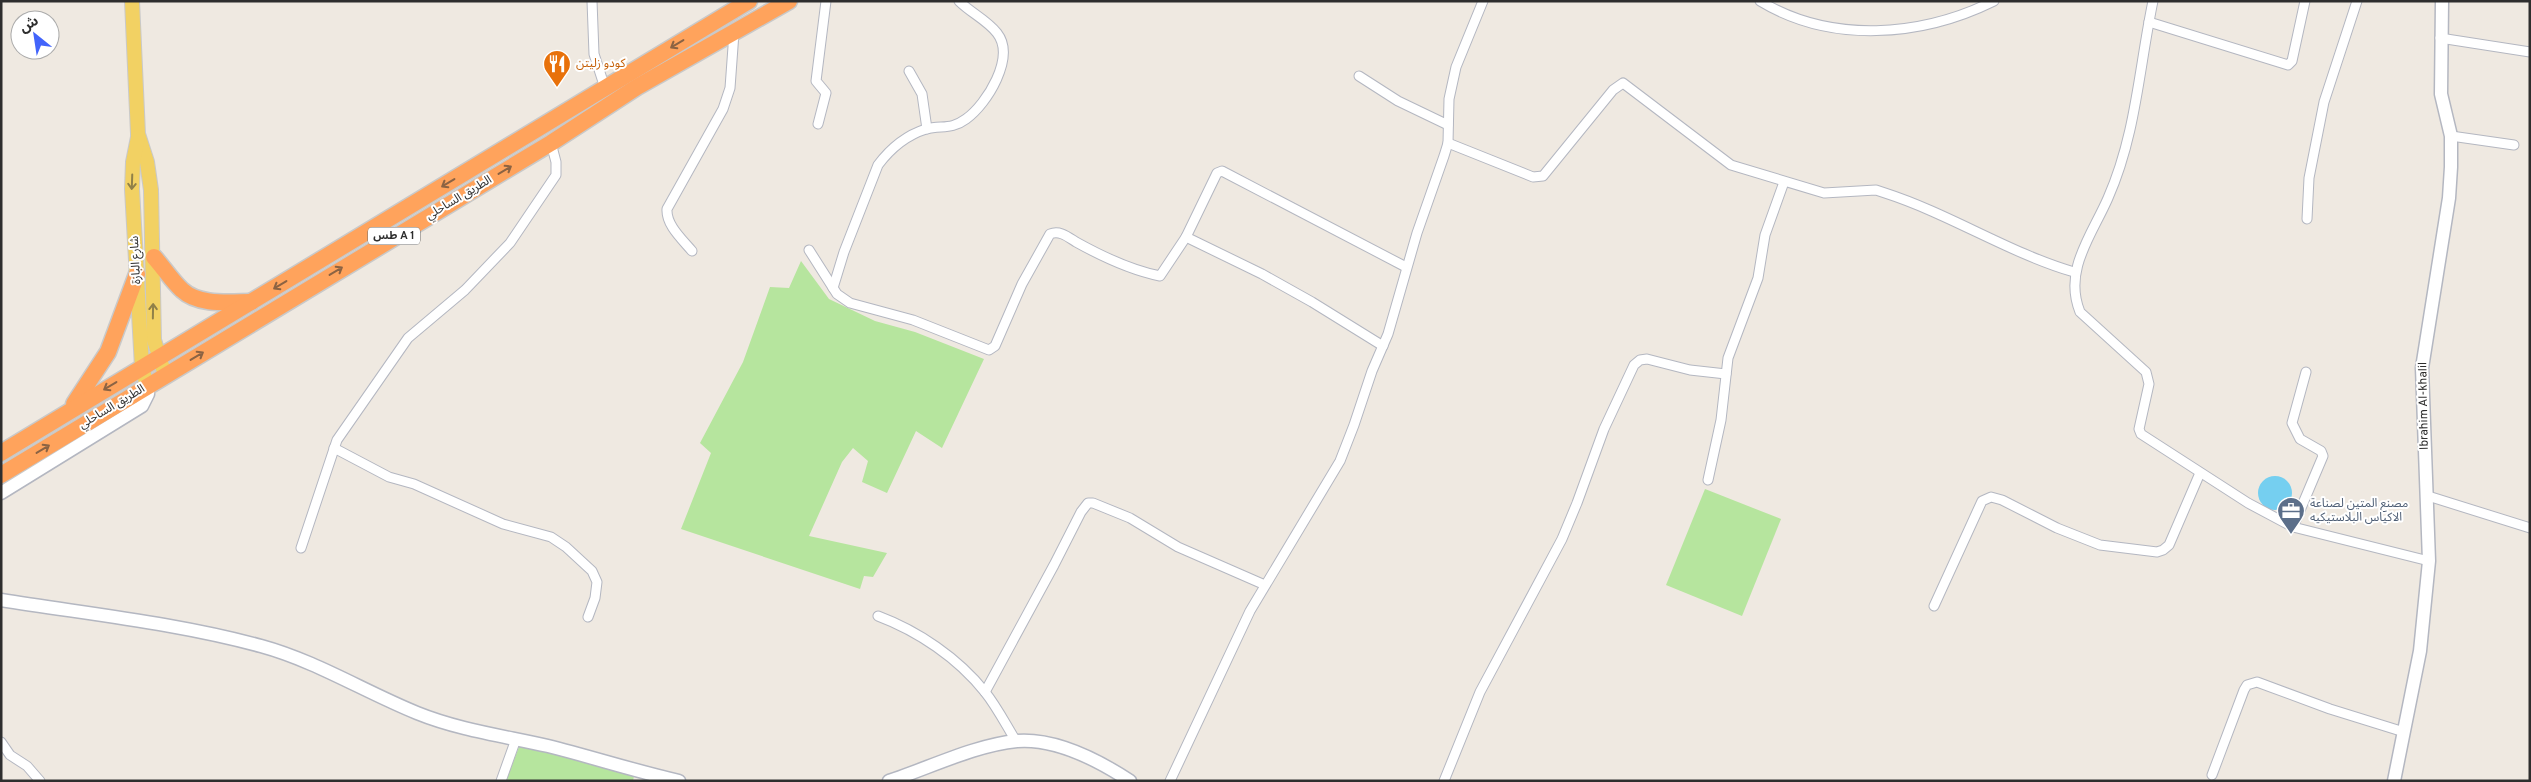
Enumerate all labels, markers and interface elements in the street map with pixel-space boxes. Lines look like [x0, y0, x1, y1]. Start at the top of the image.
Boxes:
north arrow [10, 10, 60, 60]
text: ش [17, 13, 42, 37]
one-way arrow [671, 39, 685, 49]
restaurant icon: كودو زليتن [542, 49, 572, 88]
place label: كودو زليتن [576, 56, 627, 72]
one-way arrow [498, 165, 512, 175]
street label: الطريق الساحلي [423, 172, 495, 225]
one-way arrow [127, 174, 137, 190]
one-way arrow [442, 178, 456, 188]
road number: طس A 1 [368, 228, 420, 245]
street label: شارع البازة [127, 235, 145, 285]
one-way arrow [328, 266, 342, 276]
one-way arrow [273, 280, 287, 290]
one-way arrow [148, 303, 158, 320]
one-way arrow [189, 350, 203, 360]
street label: Ibrahim Al-khalil [2415, 362, 2433, 450]
street label: الطريق الساحلي [76, 381, 148, 434]
one-way arrow [103, 382, 117, 392]
one-way arrow [35, 444, 49, 454]
office icon: مصنع المتين لصناعة الاكياس البلاستيكيه [2276, 496, 2306, 535]
place label: مصنع المتين لصناعة الاكياس البلاستيكيه [2310, 496, 2408, 526]

